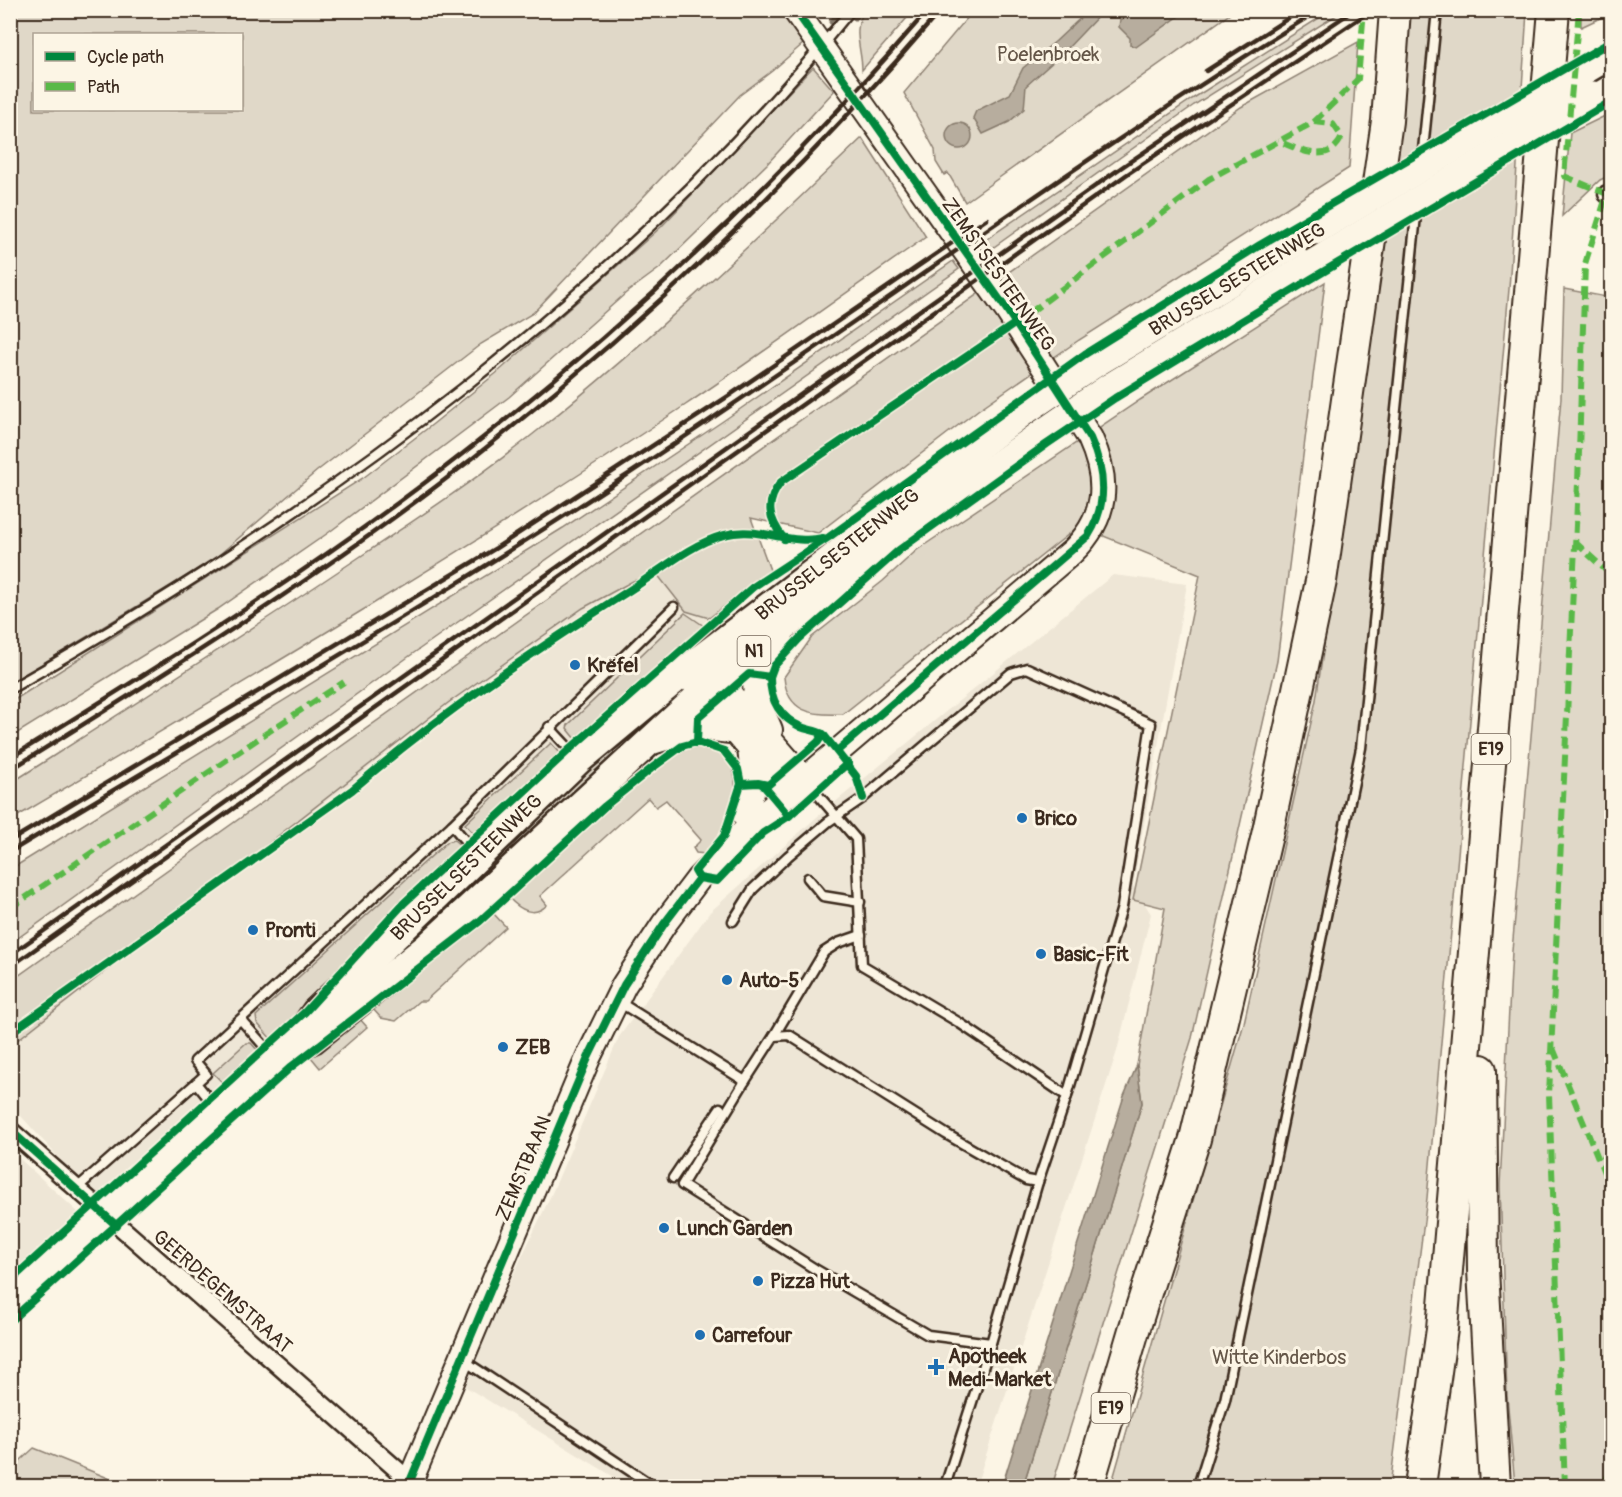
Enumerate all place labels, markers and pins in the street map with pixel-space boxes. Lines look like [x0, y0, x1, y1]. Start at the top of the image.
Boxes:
place label: Krëfel [587, 653, 638, 678]
marker: Krëfel [568, 658, 582, 672]
place label: Brico [1034, 806, 1077, 831]
marker: Brico [1015, 811, 1029, 825]
place label: Pronti [265, 918, 316, 943]
marker: Pronti [246, 923, 260, 937]
place label: Basic-Fit [1053, 942, 1129, 967]
marker: Basic-Fit [1034, 947, 1048, 961]
place label: Auto-5 [739, 968, 800, 993]
marker: Auto-5 [720, 973, 734, 987]
place label: ZEB [515, 1035, 550, 1060]
marker: ZEB [496, 1040, 510, 1054]
place label: Lunch Garden [676, 1216, 793, 1241]
marker: Lunch Garden [657, 1221, 671, 1235]
place label: Pizza Hut [770, 1269, 851, 1294]
marker: Pizza Hut [751, 1274, 765, 1288]
place label: Carrefour [712, 1323, 793, 1348]
marker: Carrefour [693, 1328, 707, 1342]
place label: Apotheek Medi-Market [948, 1344, 1052, 1392]
marker: Apotheek Medi-Market [929, 1360, 943, 1374]

